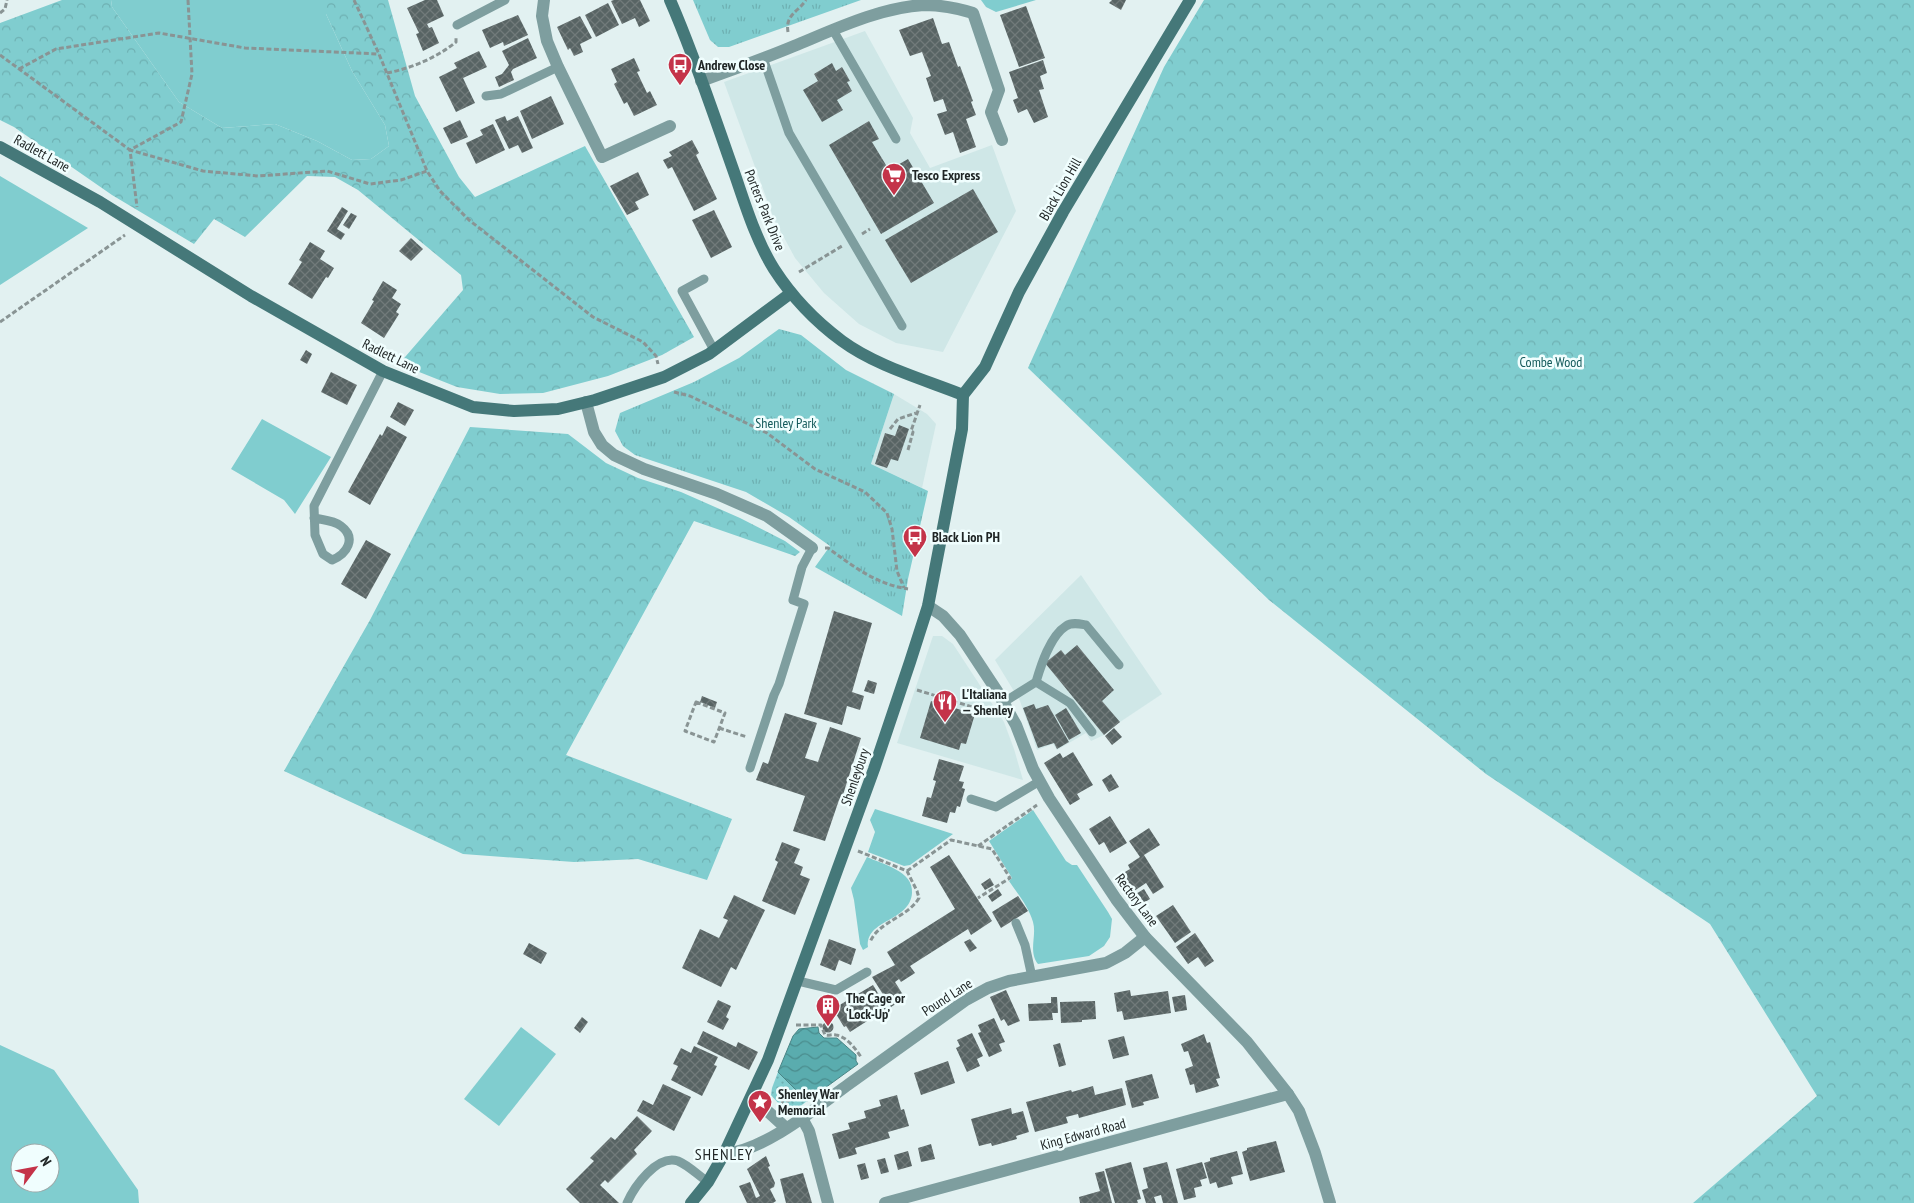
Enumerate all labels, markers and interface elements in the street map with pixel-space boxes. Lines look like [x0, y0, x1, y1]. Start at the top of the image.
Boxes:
bus stop icon: Andrew Close [667, 52, 693, 86]
place label: Andrew Close [697, 56, 765, 74]
street label: Radlett Lane [11, 130, 73, 176]
street label: Black Lion Hill [1035, 154, 1086, 224]
supermarket icon: Tesco Express [881, 162, 907, 196]
place label: Tesco Express [912, 166, 980, 184]
street label: Porters Park Drive [741, 167, 790, 253]
street label: Radlett Lane [360, 334, 423, 378]
park label: Combe Wood [1520, 353, 1582, 371]
park label: Shenley Park [755, 414, 817, 432]
bus stop icon: Black Lion PH [902, 524, 928, 558]
place label: Black Lion PH [932, 528, 1000, 546]
place label: L'Italiana — Shenley [962, 685, 1013, 719]
restaurant icon: L'Italiana — Shenley [932, 689, 958, 723]
street label: Shenleybury [837, 745, 873, 808]
street label: Rectory Lane [1111, 870, 1163, 930]
street label: Pound Lane [918, 974, 976, 1020]
place label: The Cage or ‘Lock-Up’ [846, 989, 906, 1023]
building icon: The Cage or ‘Lock-Up’ [815, 993, 841, 1027]
place label: Shenley War Memorial [778, 1085, 840, 1119]
place icon: Shenley War Memorial [747, 1089, 773, 1123]
street label: King Edward Road [1038, 1114, 1128, 1154]
north arrow [10, 1143, 60, 1193]
district label: SHENLEY [695, 1144, 753, 1164]
text: N [36, 1153, 56, 1169]

